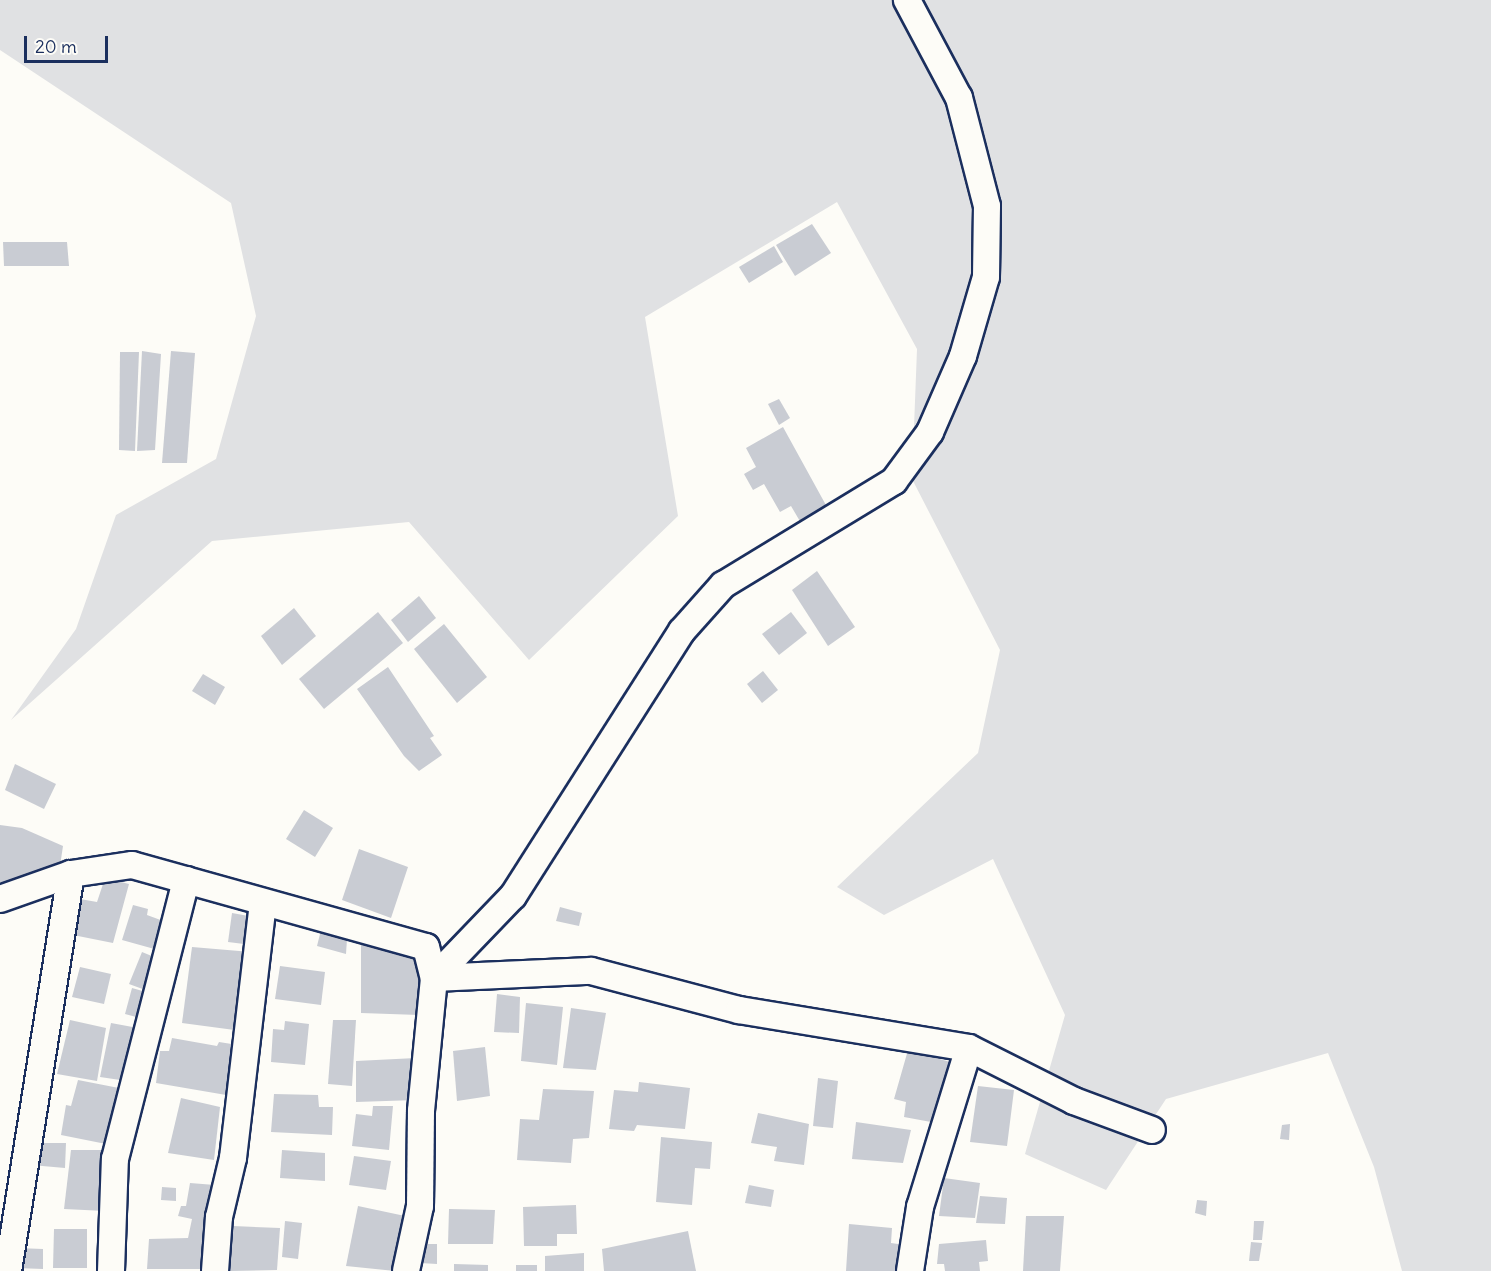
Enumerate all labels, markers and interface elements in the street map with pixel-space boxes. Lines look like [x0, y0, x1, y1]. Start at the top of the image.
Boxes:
scale bar [27, 24, 111, 62]
text: 20 m [35, 35, 77, 58]

